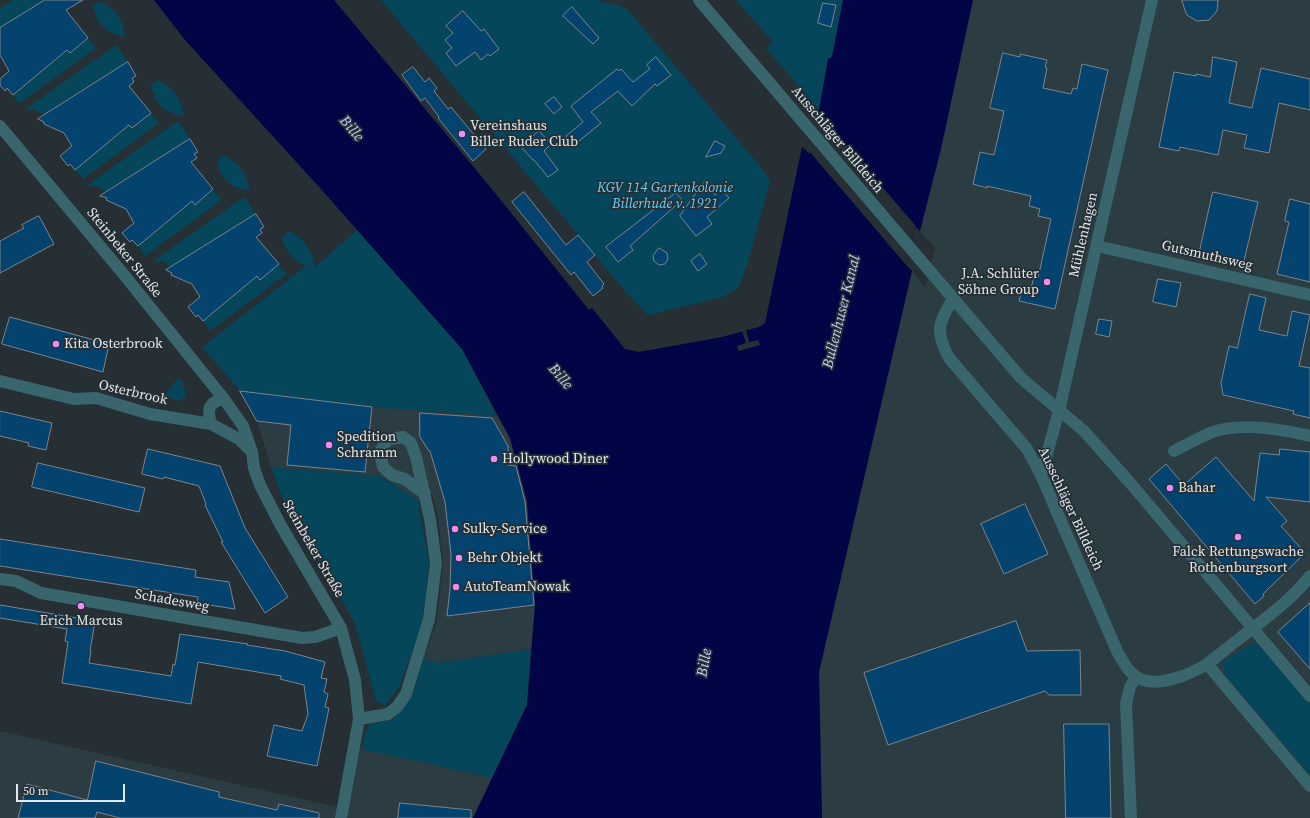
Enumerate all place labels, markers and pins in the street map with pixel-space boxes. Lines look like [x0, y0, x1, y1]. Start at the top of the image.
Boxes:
place label: Vereinshaus Biller Ruder Club [470, 118, 578, 150]
marker: Vereinshaus Biller Ruder Club [457, 129, 467, 139]
place label: J.A. Schlüter Söhne Group [958, 266, 1039, 298]
marker: J.A. Schlüter Söhne Group [1042, 277, 1052, 287]
place label: Kita Osterbrook [64, 336, 163, 352]
marker: Kita Osterbrook [51, 339, 61, 349]
place label: Spedition Schramm [337, 429, 397, 462]
marker: Spedition Schramm [324, 440, 334, 450]
place label: Hollywood Diner [502, 451, 608, 467]
marker: Hollywood Diner [489, 454, 499, 464]
place label: Bahar [1178, 480, 1215, 496]
marker: Bahar [1165, 483, 1175, 493]
place label: Sulky-Service [463, 521, 547, 537]
marker: Sulky-Service [450, 524, 460, 534]
marker: Falck Rettungswache Rothenburgsort [1233, 532, 1243, 542]
place label: Falck Rettungswache Rothenburgsort [1172, 544, 1304, 576]
place label: Behr Objekt [467, 550, 541, 566]
marker: Behr Objekt [454, 553, 464, 563]
place label: AutoTeamNowak [464, 579, 570, 595]
marker: AutoTeamNowak [451, 582, 461, 592]
marker: Erich Marcus [76, 601, 86, 611]
place label: Erich Marcus [39, 613, 123, 629]

